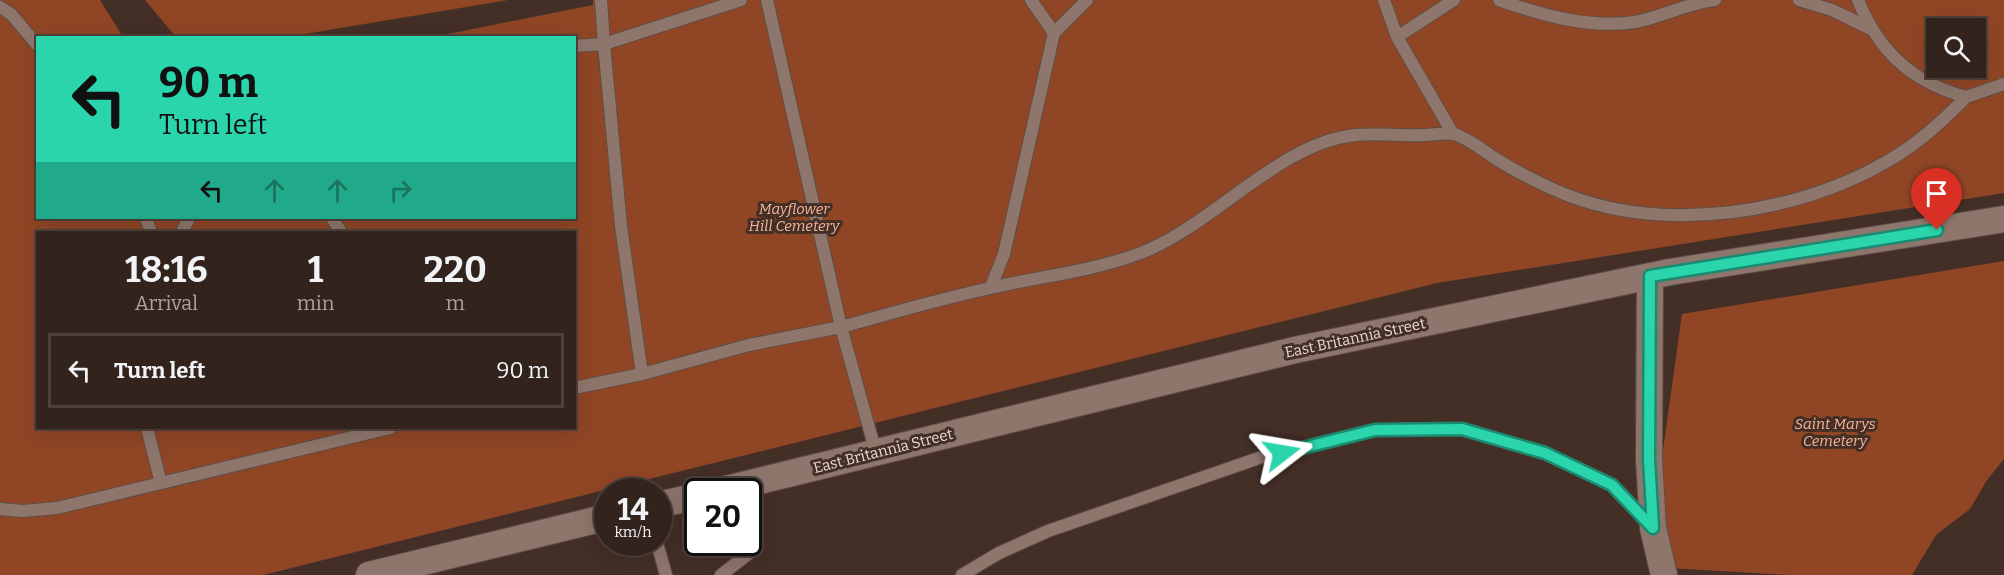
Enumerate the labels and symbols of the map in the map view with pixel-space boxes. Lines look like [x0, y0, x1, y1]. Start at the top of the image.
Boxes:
pin [1911, 168, 1962, 230]
park label: Mayflower Hill Cemetery [749, 200, 841, 235]
street label: East Britannia Street [1283, 314, 1428, 362]
park label: Saint Marys Cemetery [1794, 415, 1876, 450]
position arrow [1250, 421, 1314, 485]
street label: East Britannia Street [811, 425, 955, 477]
speed limit sign: 20 [684, 478, 762, 556]

